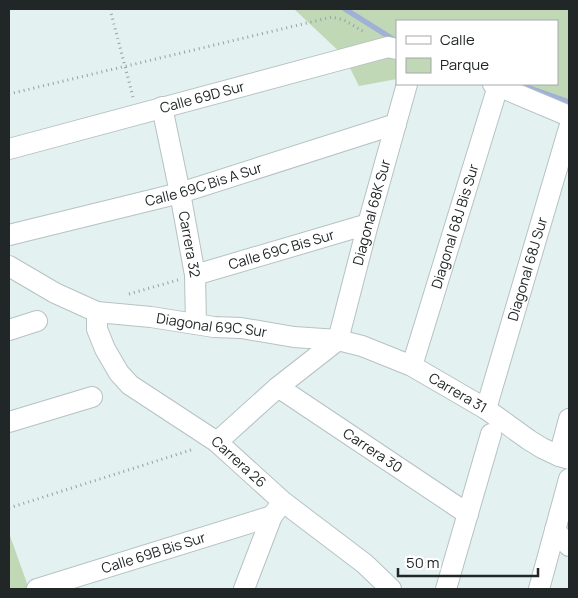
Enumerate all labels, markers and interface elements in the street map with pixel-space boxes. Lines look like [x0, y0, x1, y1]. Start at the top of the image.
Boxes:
legend [396, 20, 558, 85]
text: Calle [440, 29, 475, 50]
text: Parque [440, 54, 489, 75]
street label: Calle 69D Sur [158, 76, 246, 117]
street label: Calle 69C Bis A Sur [143, 157, 264, 210]
street label: Diagonal 68K Sur [348, 157, 395, 267]
street label: Diagonal 68J Bis Sur [426, 162, 482, 291]
street label: Carrera 32 [174, 209, 205, 279]
street label: Diagonal 68J Sur [503, 215, 551, 323]
street label: Calle 69C Bis Sur [226, 224, 336, 274]
street label: Diagonal 69C Sur [155, 308, 269, 341]
street label: Carrera 31 [425, 368, 491, 417]
street label: Carrera 30 [340, 423, 406, 477]
street label: Carrera 26 [208, 431, 271, 491]
street label: Calle 69B Bis Sur [99, 527, 208, 577]
scale bar [398, 546, 538, 578]
text: 50 m [406, 552, 440, 573]

